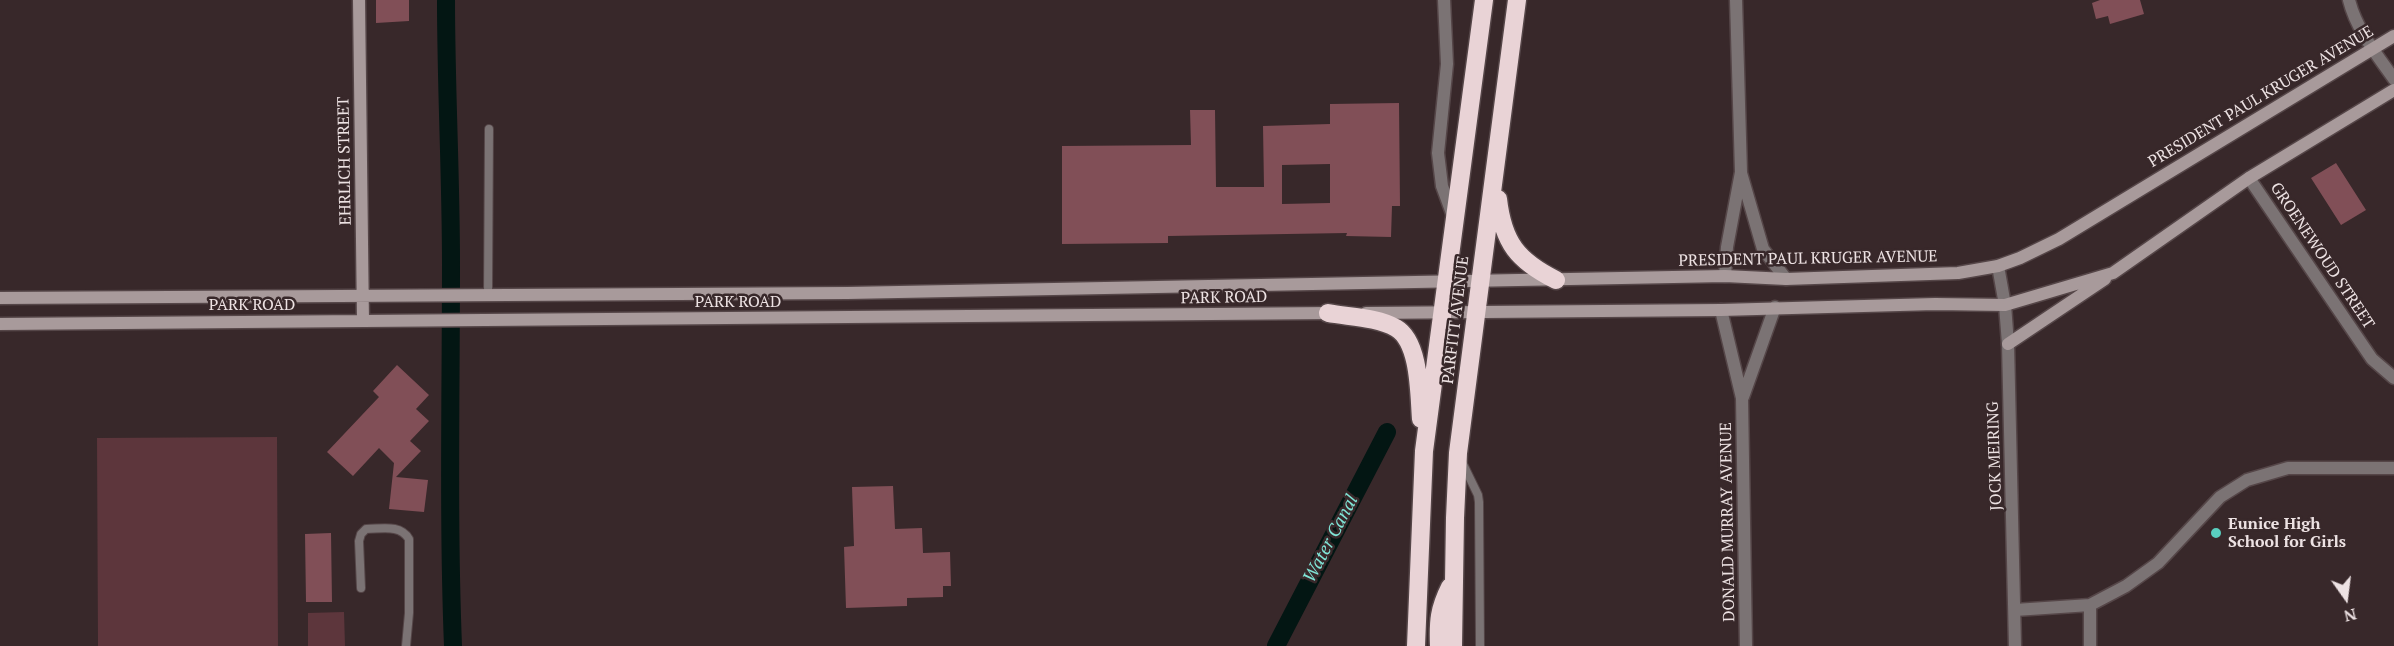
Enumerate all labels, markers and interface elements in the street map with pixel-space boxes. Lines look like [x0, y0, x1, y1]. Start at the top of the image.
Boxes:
street label: PRESIDENT PAUL KRUGER AVENUE [2145, 22, 2377, 172]
street label: EHRLICH STREET [334, 97, 356, 225]
street label: GROENEWOUD STREET [2266, 179, 2378, 333]
street label: PRESIDENT PAUL KRUGER AVENUE [1678, 247, 1938, 271]
street label: PARFITT AVENUE [1439, 255, 1473, 385]
street label: PARK ROAD [1181, 288, 1267, 308]
street label: PARK ROAD [695, 292, 781, 312]
street label: PARK ROAD [209, 295, 295, 315]
street label: JOCK MEIRING [1984, 401, 2006, 511]
street label: DONALD MURRAY AVENUE [1717, 422, 1739, 622]
water label: Water Canal [1299, 491, 1363, 587]
place label: Eunice High School for Girls [2228, 514, 2346, 552]
marker: Eunice High School for Girls [2209, 526, 2223, 540]
north arrow [2316, 568, 2376, 628]
text: N [2342, 603, 2359, 628]

